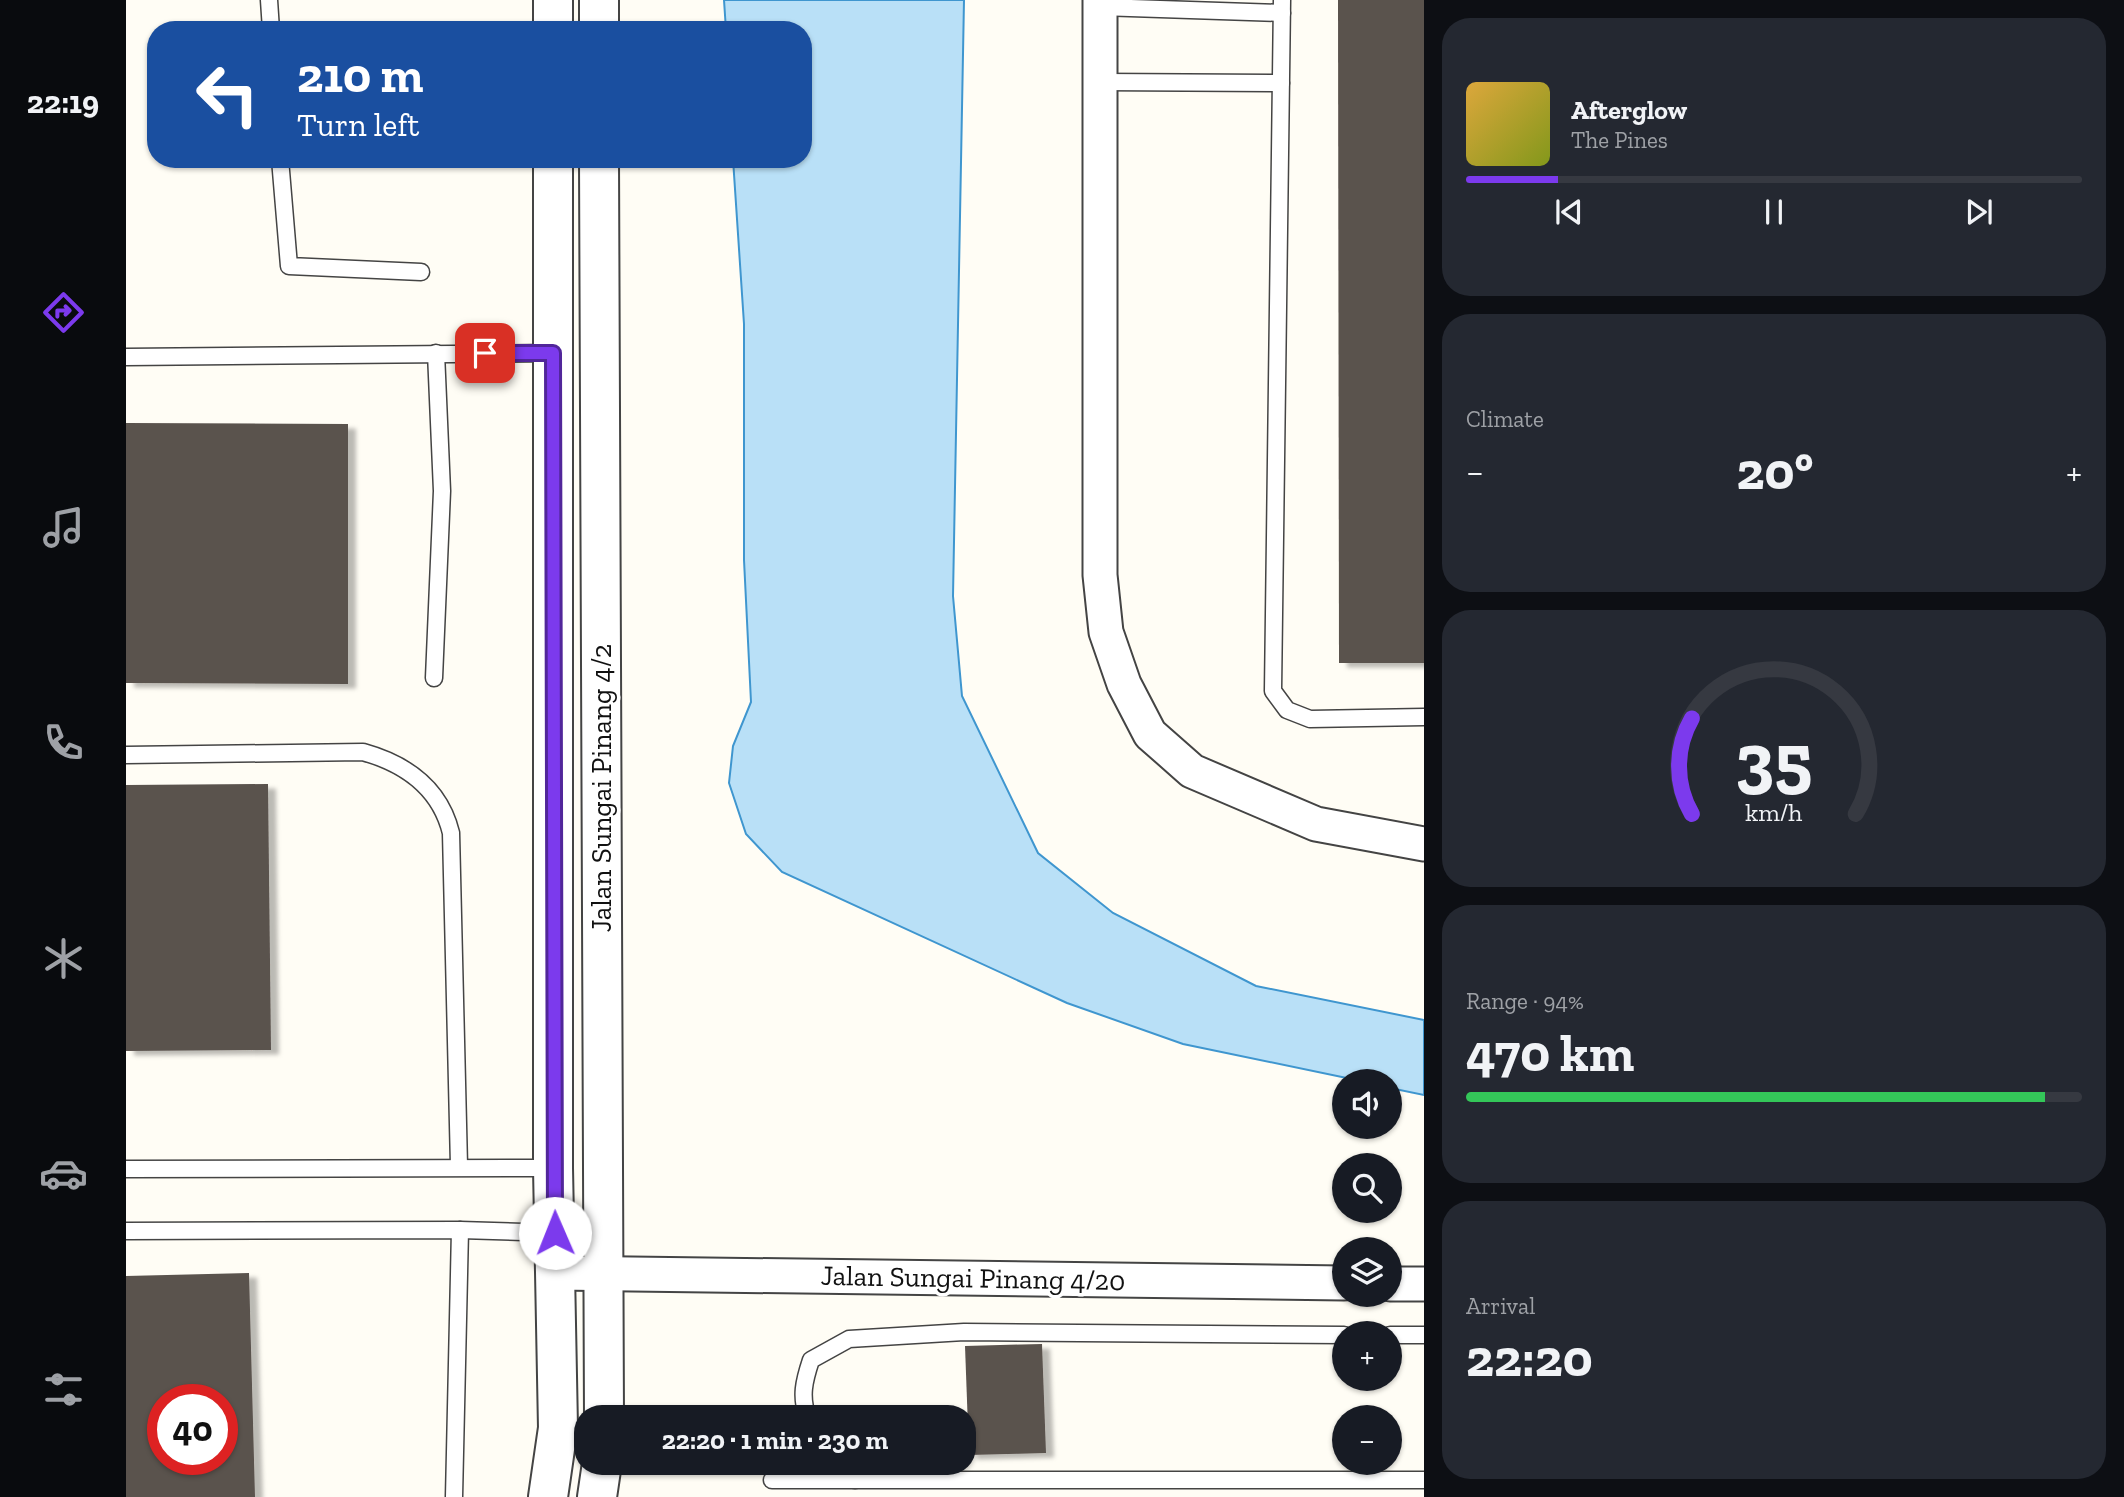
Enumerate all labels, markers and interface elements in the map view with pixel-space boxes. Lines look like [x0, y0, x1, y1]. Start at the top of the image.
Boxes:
text: 210 m [297, 46, 423, 105]
icon: left [182, 49, 273, 140]
text: 22:19 [27, 83, 99, 121]
text: Afterglow [1571, 94, 1687, 126]
text: Turn left [297, 106, 419, 144]
text: The Pines [1571, 126, 1668, 154]
icon: previous [1550, 193, 1588, 231]
icon: pause [1755, 193, 1793, 231]
icon: next [1960, 193, 1998, 231]
icon: directions [39, 288, 88, 337]
pin [455, 323, 515, 383]
icon: arrive [466, 334, 504, 372]
text: Climate [1466, 405, 1544, 433]
text: 20° [1737, 440, 1813, 502]
text: − [1466, 449, 1484, 495]
text: + [2066, 449, 2082, 495]
icon: music [39, 503, 88, 552]
street label: Jalan Sungai Pinang 4/2 [585, 644, 618, 932]
text: 35 [1736, 716, 1812, 804]
icon: phone [39, 718, 88, 767]
text: km/h [1745, 797, 1803, 827]
icon: climate [39, 934, 88, 983]
text: Range · 94% [1466, 987, 1584, 1015]
text: 470 km [1466, 1022, 1634, 1084]
map controls [1332, 1069, 1402, 1475]
button: sound [1332, 1069, 1402, 1139]
icon: car [39, 1149, 88, 1198]
button: search [1332, 1153, 1402, 1223]
position arrow [518, 1196, 592, 1270]
button: layers [1332, 1237, 1402, 1307]
street label: Jalan Sungai Pinang 4/20 [820, 1259, 1126, 1297]
text: Arrival [1466, 1292, 1535, 1320]
button: + [1332, 1321, 1402, 1391]
text: 22:20 [1466, 1327, 1593, 1389]
icon: filters [39, 1365, 88, 1414]
speed limit sign: 40 [147, 1384, 238, 1475]
button: − [1332, 1405, 1402, 1475]
text: 22:20 · 1 min · 230 m [662, 1424, 888, 1456]

